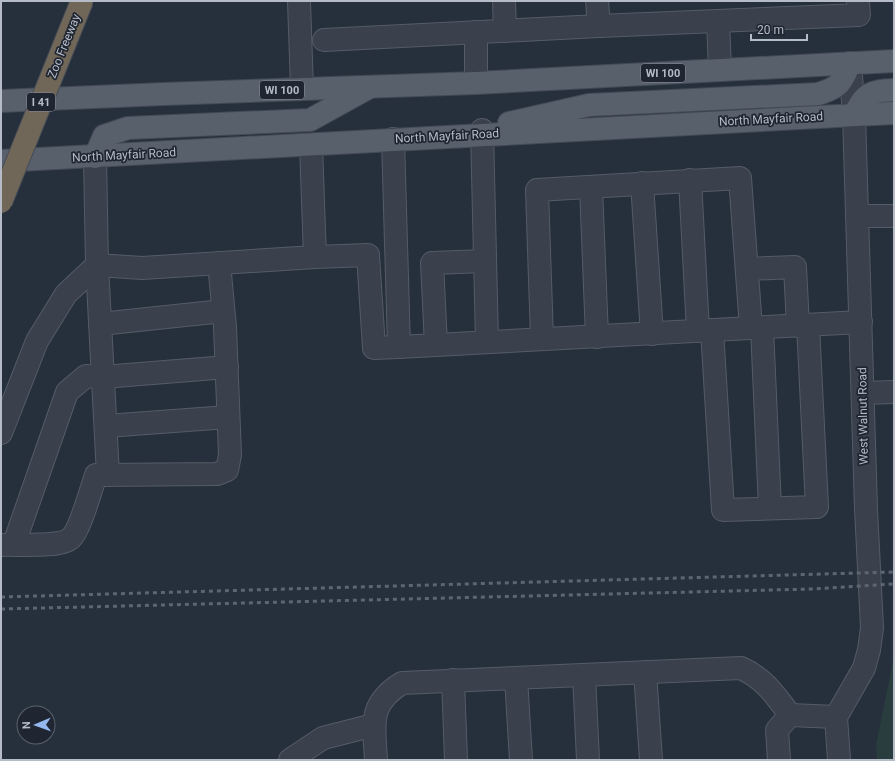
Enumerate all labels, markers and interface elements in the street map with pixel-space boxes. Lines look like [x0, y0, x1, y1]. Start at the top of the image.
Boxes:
street label: Zoo Freeway [45, 12, 83, 80]
scale bar [751, 16, 807, 42]
text: 20 m [757, 23, 784, 37]
road number: WI 100 [641, 64, 685, 82]
road number: WI 100 [260, 81, 304, 99]
road number: I 41 [27, 93, 55, 111]
street label: North Mayfair Road [719, 109, 823, 129]
street label: North Mayfair Road [395, 126, 499, 146]
street label: North Mayfair Road [72, 145, 176, 165]
street label: West Walnut Road [855, 367, 871, 465]
north arrow [16, 705, 56, 745]
text: N [20, 721, 33, 729]

